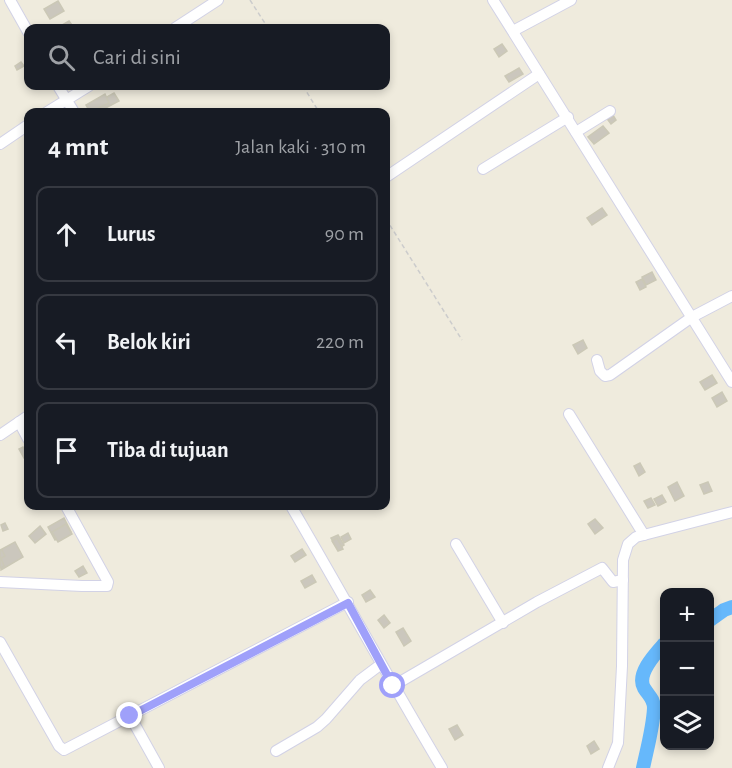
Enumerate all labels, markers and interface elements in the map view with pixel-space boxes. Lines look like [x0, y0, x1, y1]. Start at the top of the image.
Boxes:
search box [24, 24, 390, 90]
icon: search [45, 41, 78, 74]
text: Cari di sini [93, 46, 181, 68]
text: 4 mnt [48, 134, 108, 160]
text: Jalan kaki · 310 m [235, 137, 366, 157]
icon: ahead [50, 218, 83, 251]
text: Lurus [107, 223, 156, 245]
text: 90 m [325, 224, 364, 244]
icon: left [50, 326, 83, 359]
text: Belok kiri [107, 331, 191, 353]
text: 220 m [316, 332, 364, 352]
icon: arrive [50, 434, 83, 467]
text: Tiba di tujuan [107, 439, 229, 461]
map controls [660, 588, 714, 750]
button: + [660, 588, 714, 642]
button: − [660, 642, 714, 696]
route start [379, 672, 405, 698]
button: layers [660, 696, 714, 750]
route end [116, 702, 142, 728]

